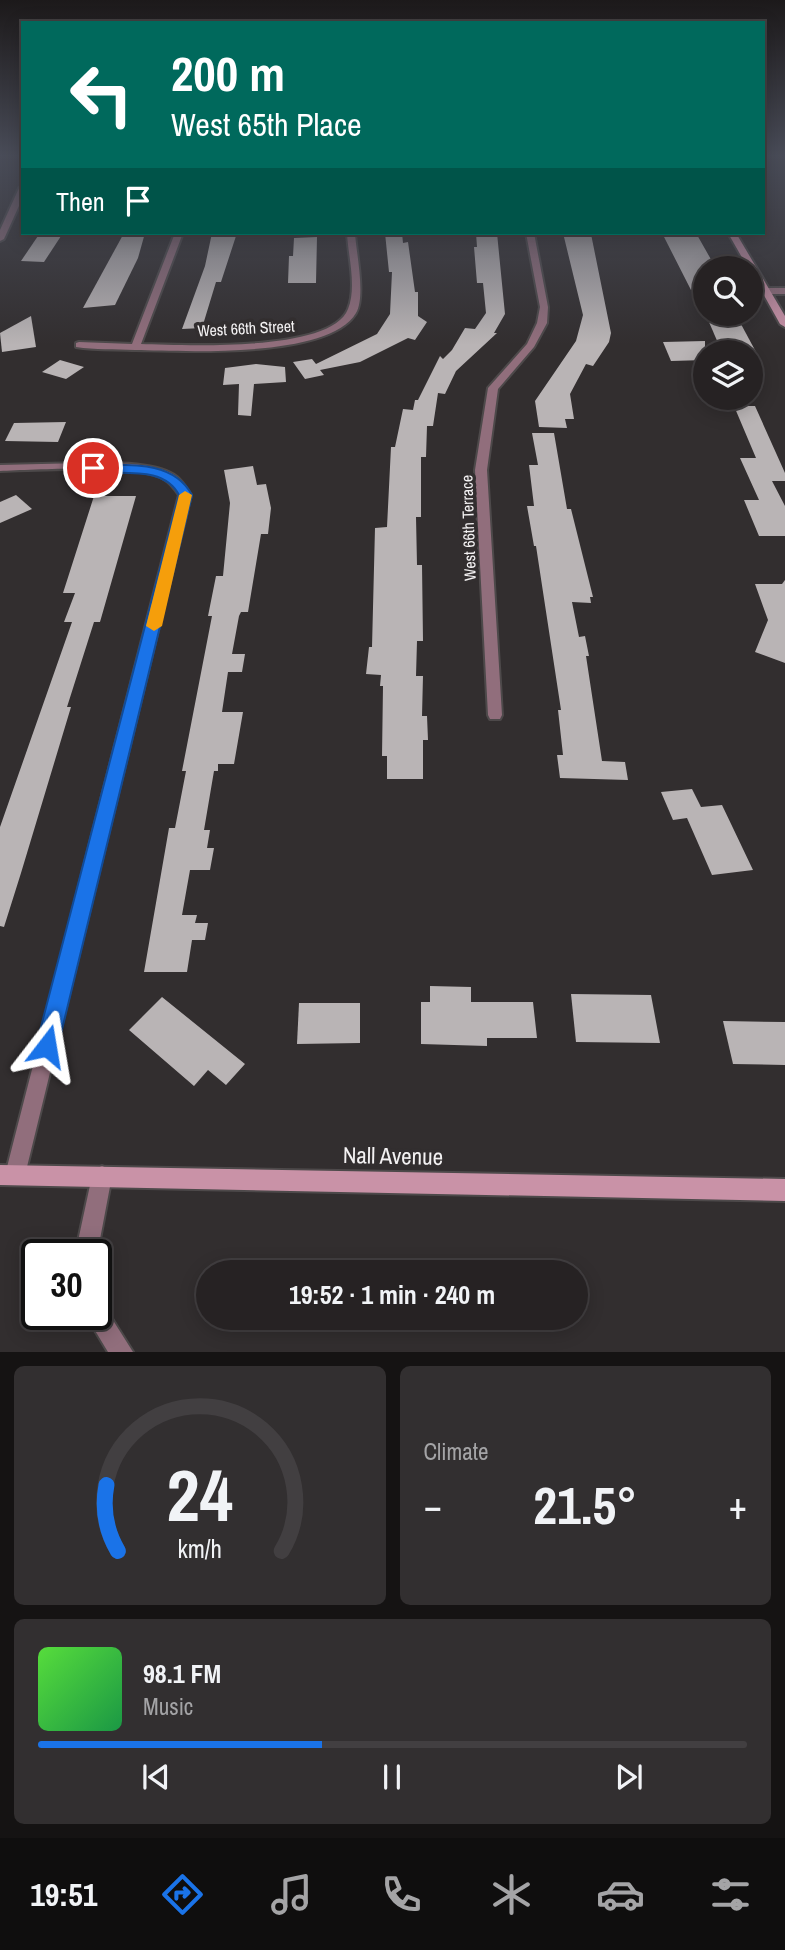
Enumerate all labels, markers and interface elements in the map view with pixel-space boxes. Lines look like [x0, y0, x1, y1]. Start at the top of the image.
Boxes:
text: 200 m [171, 40, 285, 106]
icon: left [56, 49, 147, 140]
text: West 65th Place [171, 103, 362, 146]
icon: arrive [119, 182, 157, 220]
text: Then [56, 184, 105, 219]
map controls [693, 256, 763, 410]
button: search [693, 256, 763, 326]
street label: West 66th Street [197, 314, 296, 342]
button: layers [693, 340, 763, 410]
pin [63, 438, 123, 498]
icon: arrive [74, 449, 112, 487]
street label: West 66th Terrace [455, 475, 481, 581]
position arrow [10, 1009, 84, 1083]
street label: Nall Avenue [343, 1139, 443, 1172]
speed limit sign: 30 [21, 1239, 112, 1330]
text: 19:52 · 1 min · 240 m [289, 1277, 495, 1312]
text: Climate [424, 1436, 488, 1467]
text: 24 [167, 1447, 233, 1545]
text: 21.5° [533, 1470, 637, 1540]
text: − [424, 1480, 442, 1531]
text: + [729, 1480, 747, 1531]
text: km/h [178, 1532, 222, 1566]
text: 98.1 FM [143, 1656, 221, 1691]
text: Music [143, 1691, 193, 1722]
icon: previous [137, 1758, 175, 1796]
icon: pause [373, 1758, 411, 1796]
icon: next [610, 1758, 648, 1796]
icon: directions [158, 1870, 207, 1919]
icon: music [267, 1870, 316, 1919]
icon: phone [377, 1870, 426, 1919]
icon: climate [487, 1870, 536, 1919]
icon: car [596, 1870, 645, 1919]
icon: filters [706, 1870, 755, 1919]
text: 19:51 [30, 1873, 97, 1916]

